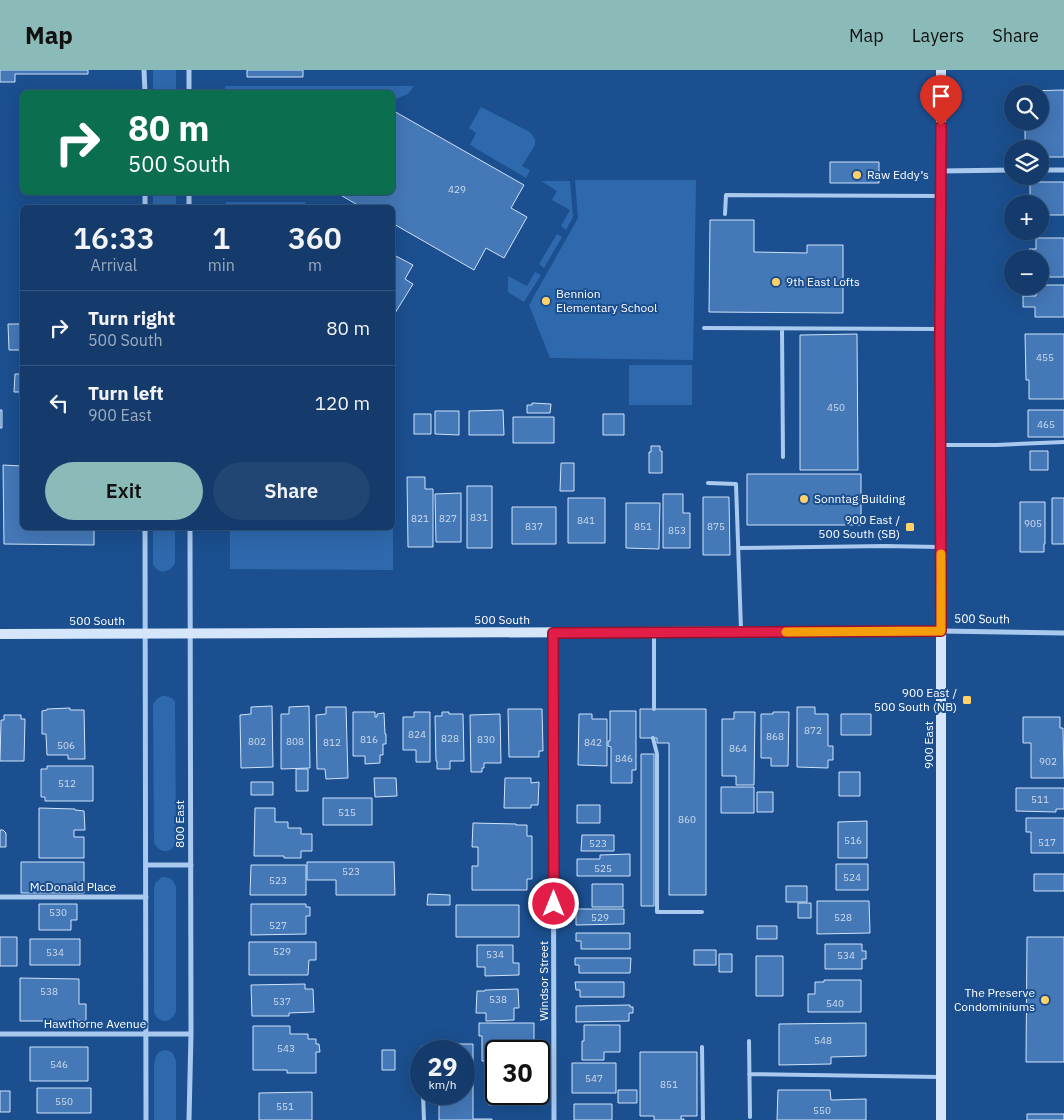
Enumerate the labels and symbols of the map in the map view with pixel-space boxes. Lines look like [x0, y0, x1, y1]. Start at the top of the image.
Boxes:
pin [920, 75, 962, 126]
place label: Raw Eddy’s [867, 167, 929, 182]
marker: Raw Eddy’s [851, 169, 863, 181]
house number: 429 [448, 183, 466, 196]
place label: 9th East Lofts [786, 274, 860, 289]
marker: 9th East Lofts [770, 276, 782, 288]
place label: Bennion Elementary School [556, 286, 657, 315]
marker: Bennion Elementary School [540, 295, 552, 307]
house number: 455 [1036, 351, 1054, 364]
house number: 450 [827, 401, 845, 414]
house number: 465 [1037, 418, 1055, 431]
place label: Sonntag Building [814, 491, 906, 506]
marker: Sonntag Building [798, 493, 810, 505]
house number: 831 [470, 511, 488, 524]
house number: 821 [411, 512, 429, 525]
house number: 827 [439, 512, 457, 525]
place label: 900 East / 500 South (SB) [818, 512, 900, 541]
house number: 841 [577, 514, 595, 527]
house number: 905 [1024, 517, 1042, 530]
house number: 837 [525, 520, 543, 533]
house number: 851 [634, 520, 652, 533]
house number: 875 [707, 520, 725, 533]
marker: 900 East / 500 South (SB) [904, 521, 916, 533]
house number: 853 [668, 524, 686, 537]
street label: 500 South [954, 611, 1010, 626]
street label: 500 South [474, 612, 530, 627]
street label: 500 South [69, 613, 125, 628]
place label: 900 East / 500 South (NB) [874, 685, 957, 714]
marker: 900 East / 500 South (NB) [961, 694, 973, 706]
street label: 900 East [921, 721, 936, 769]
house number: 872 [804, 724, 822, 737]
house number: 824 [408, 728, 426, 741]
house number: 868 [766, 730, 784, 743]
house number: 828 [441, 732, 459, 745]
house number: 816 [360, 733, 378, 746]
house number: 830 [477, 733, 495, 746]
house number: 802 [248, 735, 266, 748]
house number: 808 [286, 735, 304, 748]
house number: 812 [323, 736, 341, 749]
house number: 842 [584, 736, 602, 749]
house number: 506 [57, 739, 75, 752]
house number: 864 [729, 742, 747, 755]
house number: 846 [615, 752, 633, 765]
house number: 902 [1039, 755, 1057, 768]
house number: 512 [58, 777, 76, 790]
house number: 511 [1031, 793, 1049, 806]
street label: 800 East [172, 800, 187, 848]
house number: 515 [338, 806, 356, 819]
house number: 860 [678, 813, 696, 826]
house number: 516 [844, 834, 862, 847]
house number: 517 [1038, 836, 1056, 849]
house number: 523 [589, 837, 607, 850]
house number: 525 [594, 862, 612, 875]
house number: 523 [342, 865, 360, 878]
house number: 524 [843, 871, 861, 884]
house number: 523 [269, 874, 287, 887]
position arrow [527, 877, 579, 929]
street label: McDonald Place [30, 879, 117, 894]
house number: 530 [49, 906, 67, 919]
house number: 529 [591, 911, 609, 924]
house number: 528 [834, 911, 852, 924]
house number: 527 [269, 919, 287, 932]
street label: Windsor Street [536, 941, 551, 1021]
house number: 529 [273, 945, 291, 958]
house number: 534 [46, 946, 64, 959]
house number: 534 [486, 948, 504, 961]
house number: 534 [837, 949, 855, 962]
house number: 538 [40, 985, 58, 998]
place label: The Preserve Condominiums [954, 985, 1035, 1014]
house number: 538 [489, 993, 507, 1006]
marker: The Preserve Condominiums [1039, 994, 1051, 1006]
house number: 537 [273, 995, 291, 1008]
house number: 540 [826, 997, 844, 1010]
street label: Hawthorne Avenue [44, 1016, 147, 1031]
house number: 548 [814, 1034, 832, 1047]
speed limit sign: 30 [485, 1040, 550, 1105]
house number: 543 [277, 1042, 295, 1055]
house number: 546 [50, 1058, 68, 1071]
house number: 547 [585, 1072, 603, 1085]
house number: 851 [660, 1078, 678, 1091]
house number: 550 [55, 1095, 73, 1108]
house number: 551 [276, 1100, 294, 1113]
house number: 550 [813, 1104, 831, 1117]

